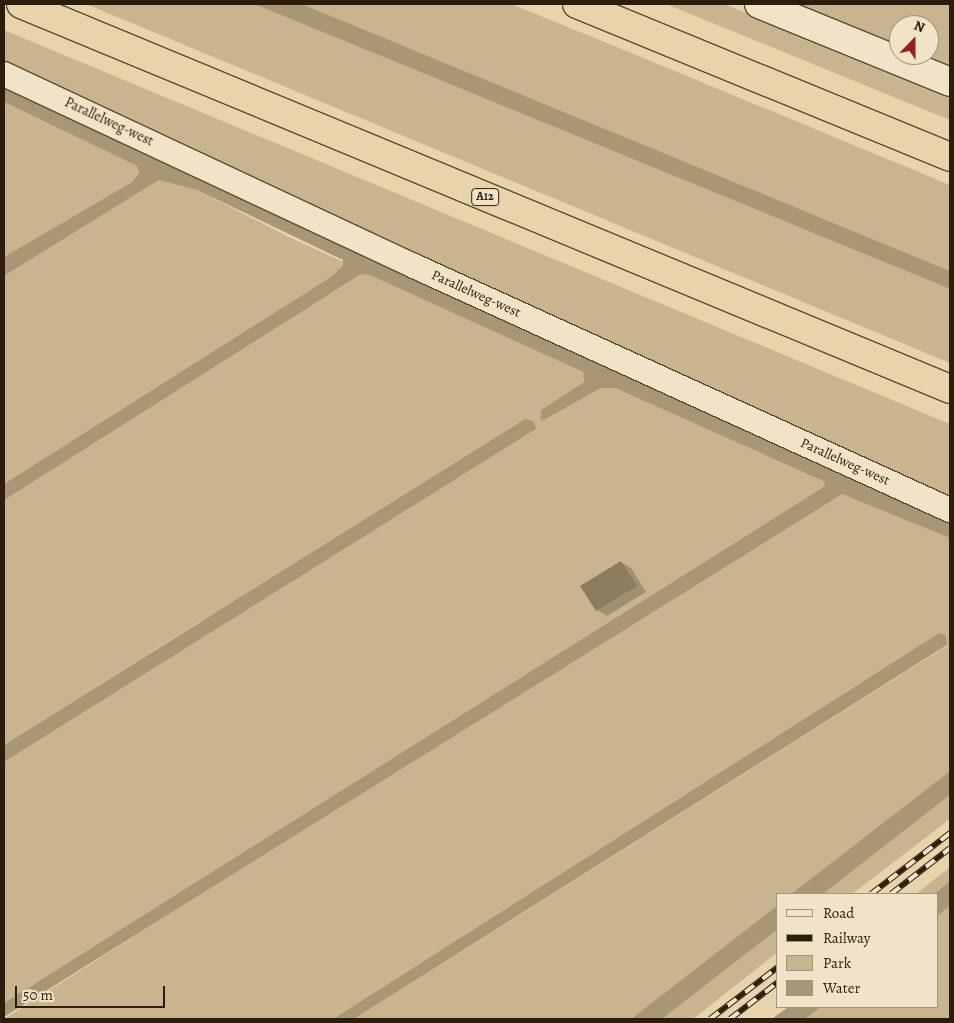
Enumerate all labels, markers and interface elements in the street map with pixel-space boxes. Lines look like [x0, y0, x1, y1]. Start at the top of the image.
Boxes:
north arrow [889, 15, 939, 65]
text: N [911, 16, 928, 37]
street label: Parallelweg-west [62, 94, 156, 150]
road number: A12 [470, 188, 500, 206]
street label: Parallelweg-west [429, 267, 523, 321]
street label: Parallelweg-west [798, 435, 892, 489]
legend [776, 893, 939, 1008]
text: Road [823, 903, 854, 923]
text: Railway [823, 928, 870, 948]
text: Park [823, 953, 851, 973]
scale bar [18, 976, 168, 1008]
text: Water [823, 978, 860, 998]
text: 50 m [23, 985, 53, 1005]

